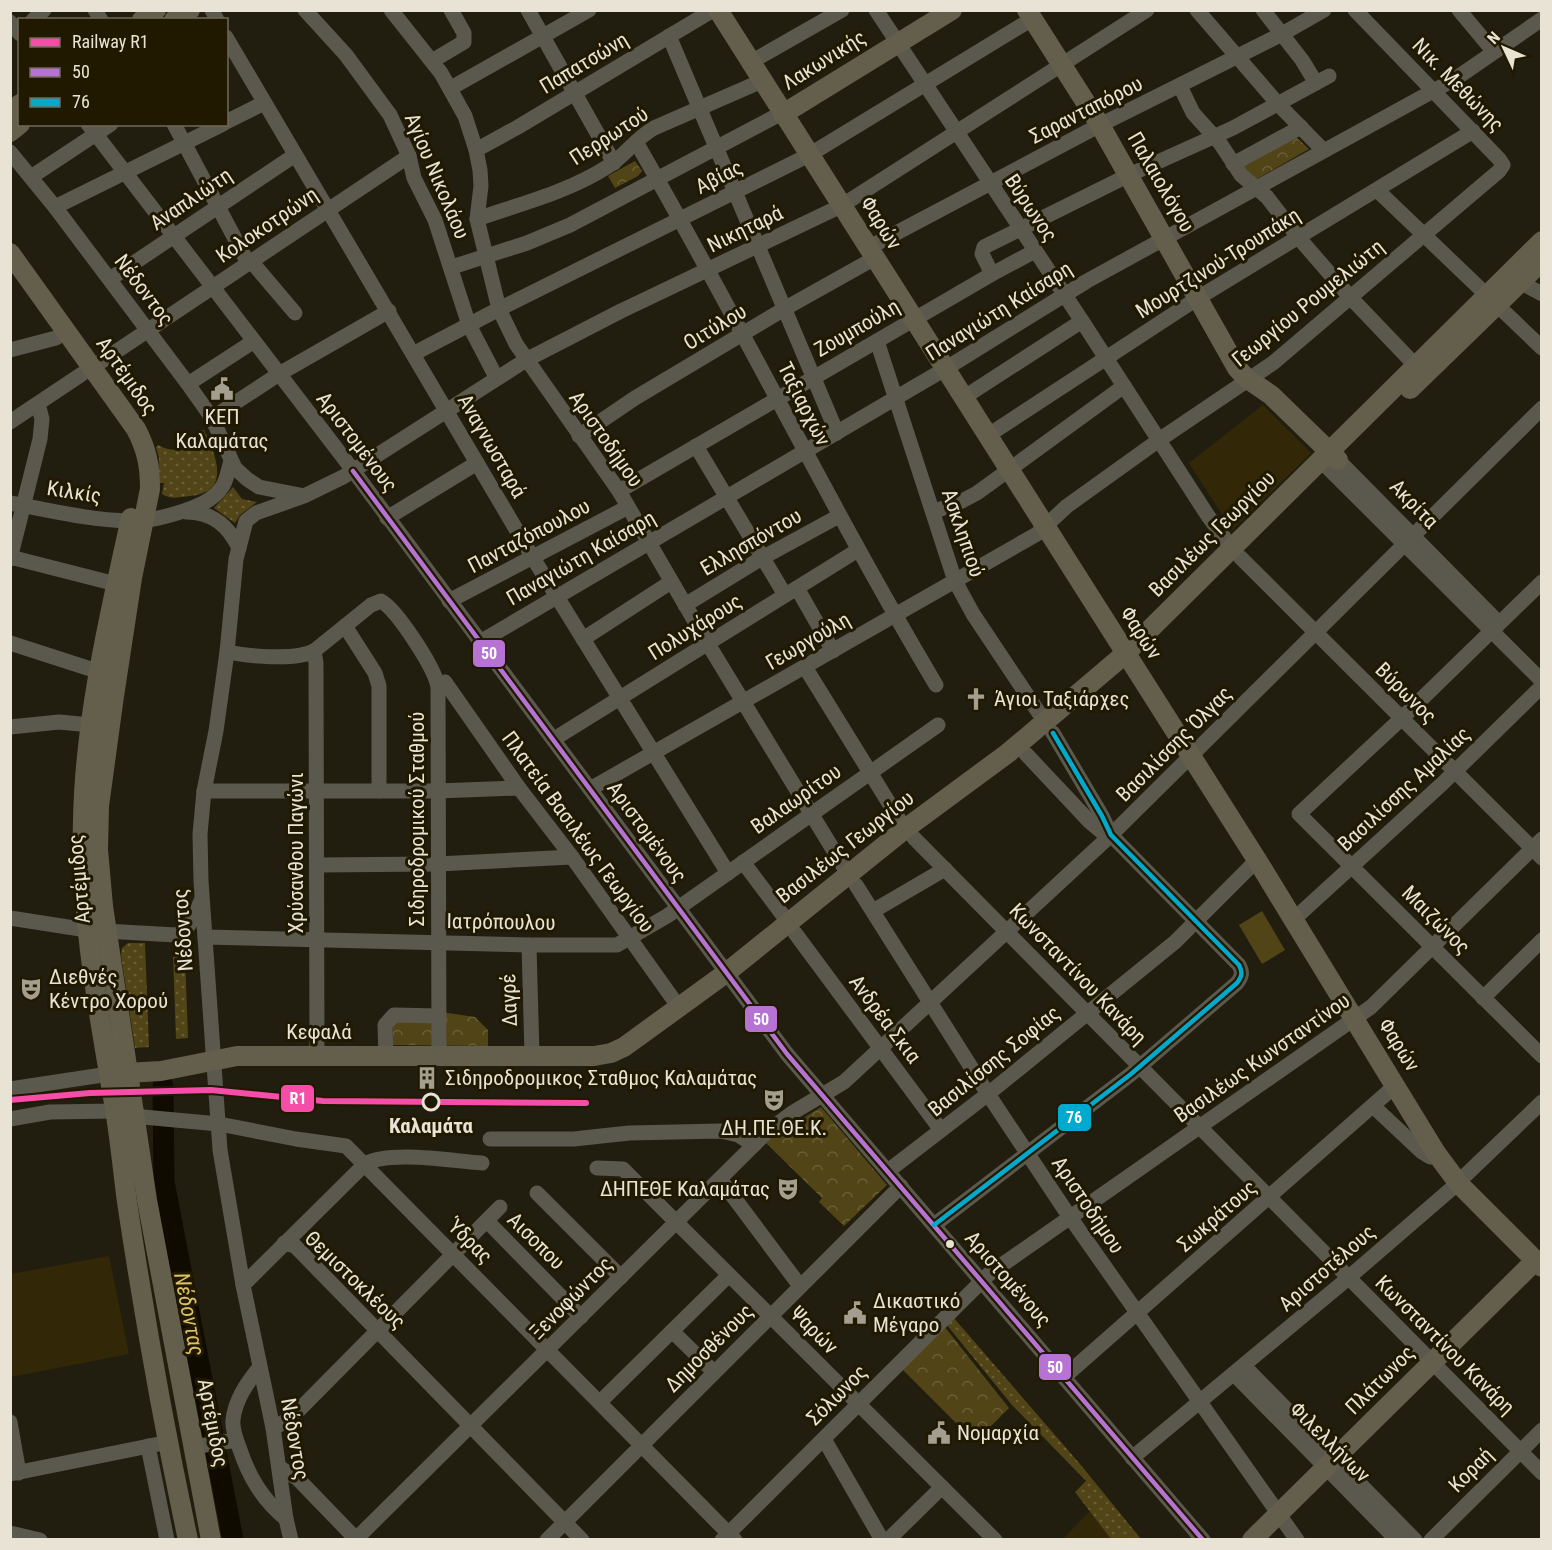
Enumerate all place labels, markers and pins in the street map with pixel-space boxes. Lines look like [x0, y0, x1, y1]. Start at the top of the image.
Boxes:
public building icon: ΚΕΠ Καλαμάτας [209, 376, 235, 402]
place label: ΚΕΠ Καλαμάτας [176, 405, 268, 453]
church icon: Άγιοι Ταξιάρχες [963, 686, 989, 712]
place label: Άγιοι Ταξιάρχες [994, 687, 1129, 711]
place label: Διεθνές Κέντρο Χορού [49, 965, 168, 1013]
theatre icon: Διεθνές Κέντρο Χορού [18, 976, 44, 1002]
building icon: Σιδηροδρομικος Σταθμος Καλαμάτας [414, 1065, 440, 1091]
place label: Σιδηροδρομικος Σταθμος Καλαμάτας [445, 1066, 757, 1090]
theatre icon: ΔΗ.ΠΕ.ΘΕ.Κ. [761, 1087, 787, 1113]
marker: Καλαμάτα [422, 1093, 440, 1111]
place label: Καλαμάτα [389, 1114, 474, 1138]
place label: ΔΗ.ΠΕ.ΘΕ.Κ. [721, 1116, 827, 1140]
theatre icon: ΔΗΠΕΘΕ Καλαμάτας [775, 1176, 801, 1202]
place label: ΔΗΠΕΘΕ Καλαμάτας [600, 1177, 770, 1201]
unlabelled marker [944, 1238, 956, 1250]
place label: Δικαστικό Μέγαρο [873, 1289, 960, 1337]
public building icon: Δικαστικό Μέγαρο [842, 1300, 868, 1326]
public building icon: Νομαρχία [926, 1420, 952, 1446]
place label: Νομαρχία [957, 1421, 1040, 1445]

